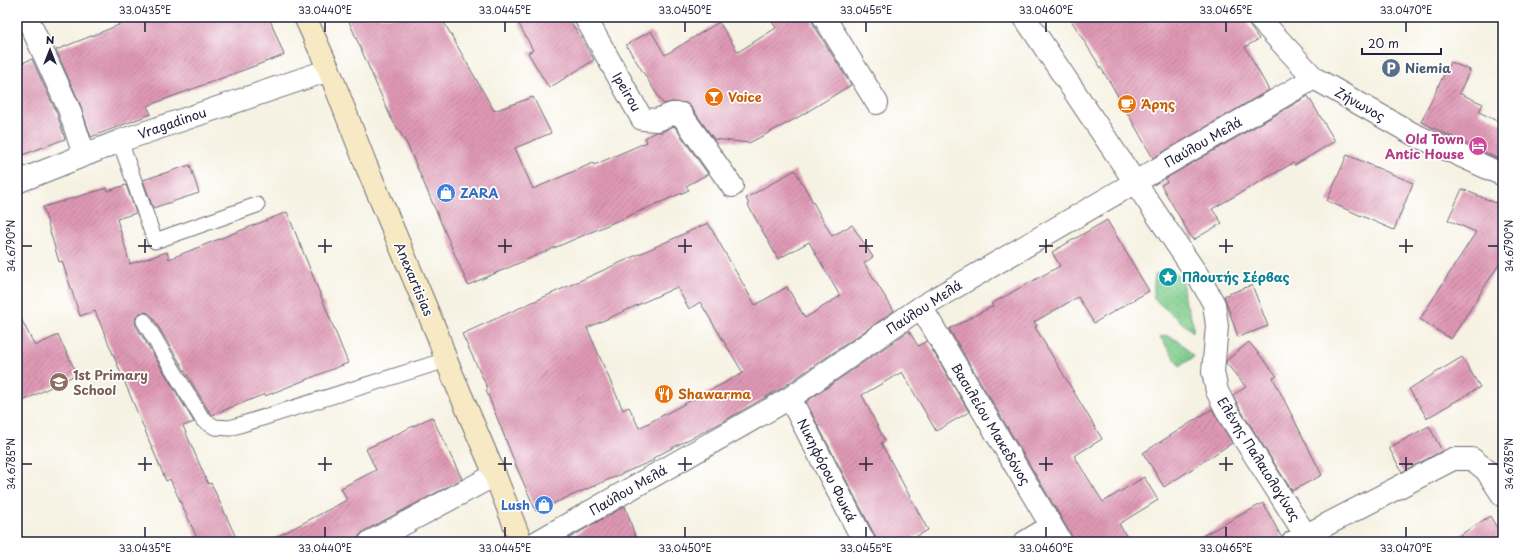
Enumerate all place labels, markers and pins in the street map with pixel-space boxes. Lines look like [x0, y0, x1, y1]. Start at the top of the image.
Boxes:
parking icon: Niemia [1380, 57, 1402, 79]
place label: Niemia [1405, 58, 1451, 77]
bar icon: Voice [703, 86, 725, 108]
place label: Voice [728, 87, 762, 106]
cafe icon: Άρης [1116, 93, 1138, 115]
place label: Άρης [1141, 94, 1175, 113]
place label: Old Town Antic House [1385, 129, 1464, 163]
hotel icon: Old Town Antic House [1467, 135, 1489, 157]
shop icon: ZARA [435, 182, 457, 204]
place label: ZARA [460, 183, 498, 202]
place icon: Πλουτής Σέρβας [1157, 266, 1179, 288]
place label: Πλουτής Σέρβας [1182, 267, 1290, 286]
place label: 1st Primary School [73, 365, 148, 399]
school or university icon: 1st Primary School [48, 371, 70, 393]
restaurant icon: Shawarma [653, 383, 675, 405]
place label: Shawarma [678, 384, 751, 403]
shop icon: Lush [533, 494, 555, 516]
place label: Lush [501, 495, 530, 514]

